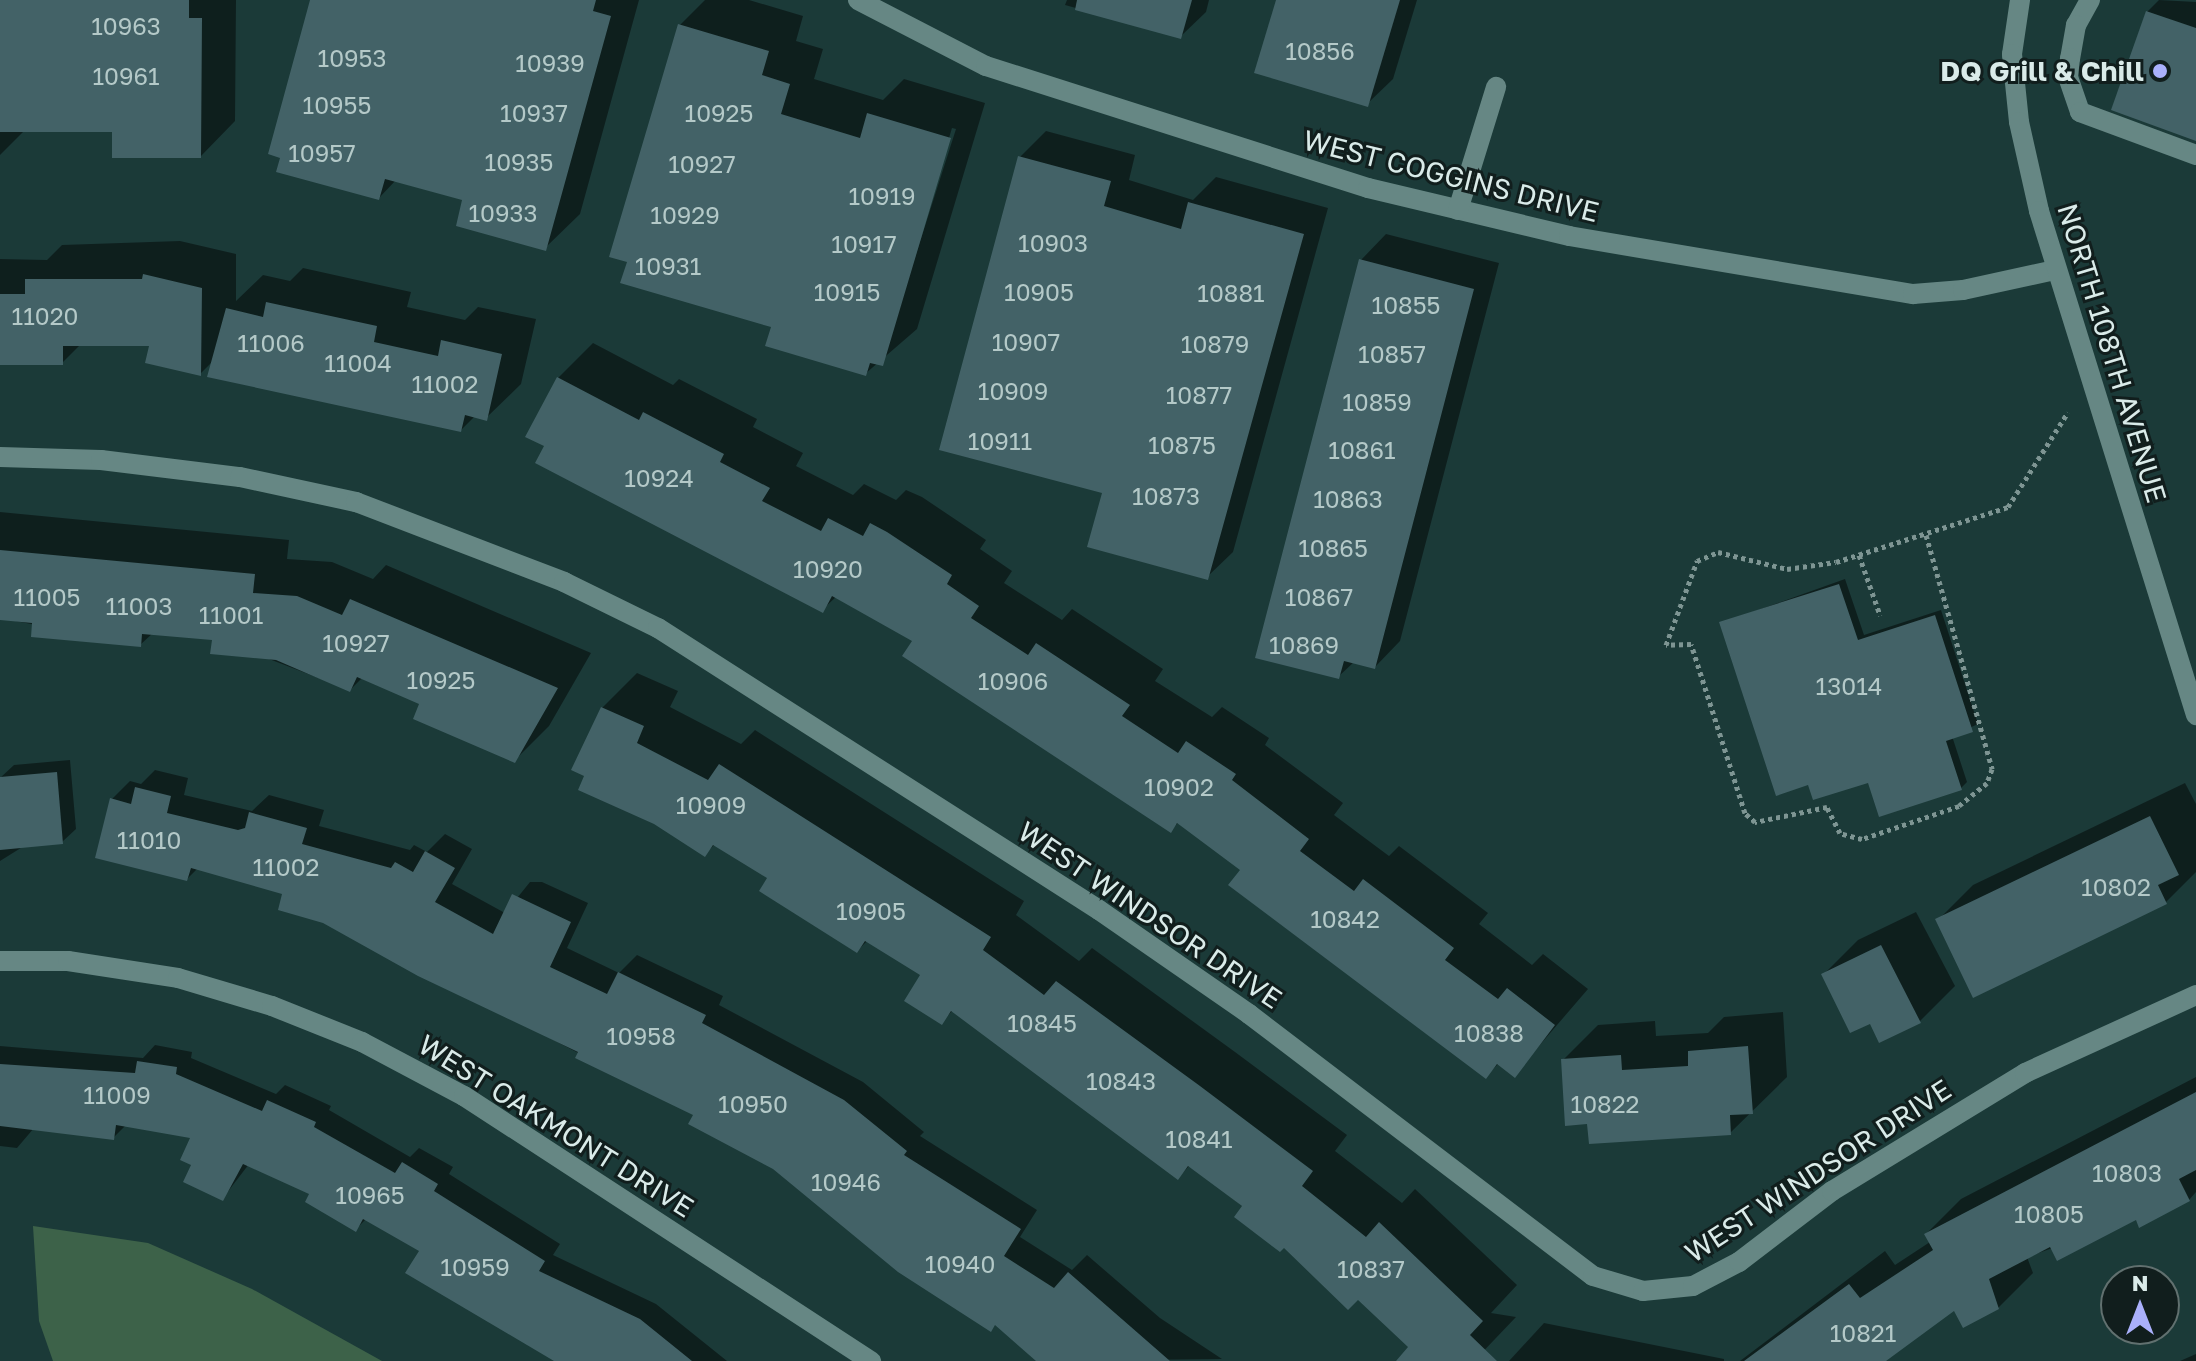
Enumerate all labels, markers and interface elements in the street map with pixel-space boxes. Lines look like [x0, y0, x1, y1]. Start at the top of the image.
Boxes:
house number: 10963 [91, 12, 161, 40]
house number: 10856 [1285, 37, 1355, 65]
house number: 10953 [318, 44, 386, 72]
house number: 10939 [515, 49, 585, 77]
place label: DQ Grill & Chill [1940, 54, 2144, 88]
house number: 10961 [92, 62, 160, 90]
marker: DQ Grill & Chill [2151, 62, 2169, 80]
house number: 10955 [303, 91, 371, 119]
house number: 10937 [500, 99, 568, 127]
house number: 10925 [685, 99, 753, 127]
street label: WEST COGGINS DRIVE [1300, 123, 1602, 229]
house number: 10957 [288, 139, 356, 167]
house number: 10935 [485, 148, 553, 176]
house number: 10927 [668, 150, 736, 178]
house number: 10919 [848, 182, 916, 210]
house number: 10933 [468, 199, 538, 227]
street label: NORTH 108TH AVENUE [2050, 199, 2174, 507]
house number: 10929 [650, 201, 720, 229]
house number: 10903 [1018, 229, 1088, 257]
house number: 10917 [831, 230, 897, 258]
house number: 10931 [635, 252, 701, 280]
house number: 10915 [814, 278, 880, 306]
house number: 10905 [1004, 278, 1074, 306]
house number: 10881 [1197, 279, 1265, 307]
house number: 10855 [1372, 291, 1440, 319]
house number: 11020 [12, 302, 78, 330]
house number: 10907 [992, 328, 1060, 356]
house number: 11006 [237, 329, 305, 357]
house number: 10879 [1181, 330, 1249, 358]
house number: 10857 [1358, 340, 1426, 368]
house number: 11004 [324, 349, 392, 377]
house number: 11002 [412, 370, 478, 398]
house number: 10909 [978, 377, 1048, 405]
house number: 10877 [1166, 381, 1232, 409]
house number: 10859 [1342, 388, 1412, 416]
house number: 10911 [968, 427, 1032, 455]
house number: 10875 [1148, 431, 1216, 459]
house number: 10861 [1328, 436, 1396, 464]
house number: 10924 [624, 464, 694, 492]
house number: 10873 [1132, 482, 1200, 510]
house number: 10863 [1313, 485, 1383, 513]
house number: 10865 [1298, 534, 1368, 562]
house number: 10920 [793, 555, 863, 583]
house number: 11005 [14, 583, 80, 611]
house number: 10867 [1285, 583, 1353, 611]
house number: 11003 [105, 592, 173, 620]
house number: 11001 [199, 601, 263, 629]
house number: 10927 [322, 629, 390, 657]
house number: 10869 [1269, 631, 1339, 659]
house number: 10925 [407, 666, 475, 694]
house number: 10906 [978, 667, 1048, 695]
house number: 13014 [1816, 672, 1882, 700]
house number: 10902 [1144, 773, 1214, 801]
house number: 10909 [676, 791, 746, 819]
street label: WEST WINDSOR DRIVE [1012, 814, 1288, 1016]
house number: 11010 [117, 826, 181, 854]
house number: 11002 [253, 853, 319, 881]
house number: 10802 [2081, 873, 2151, 901]
house number: 10905 [836, 897, 906, 925]
house number: 10842 [1310, 905, 1380, 933]
house number: 10845 [1007, 1009, 1077, 1037]
house number: 10838 [1454, 1019, 1524, 1047]
house number: 10958 [606, 1022, 676, 1050]
street label: WEST OAKMONT DRIVE [412, 1028, 700, 1224]
house number: 10843 [1086, 1067, 1156, 1095]
street label: WEST WINDSOR DRIVE [1679, 1072, 1957, 1270]
house number: 11009 [83, 1081, 151, 1109]
house number: 10950 [718, 1090, 788, 1118]
house number: 10822 [1571, 1090, 1639, 1118]
house number: 10841 [1165, 1125, 1233, 1153]
house number: 10803 [2092, 1159, 2162, 1187]
house number: 10946 [811, 1168, 881, 1196]
house number: 10965 [335, 1181, 405, 1209]
house number: 10805 [2014, 1200, 2084, 1228]
house number: 10940 [925, 1250, 995, 1278]
house number: 10959 [440, 1253, 510, 1281]
house number: 10837 [1337, 1255, 1405, 1283]
north arrow [2100, 1265, 2180, 1345]
text: N [2132, 1269, 2148, 1296]
house number: 10821 [1830, 1319, 1896, 1347]

